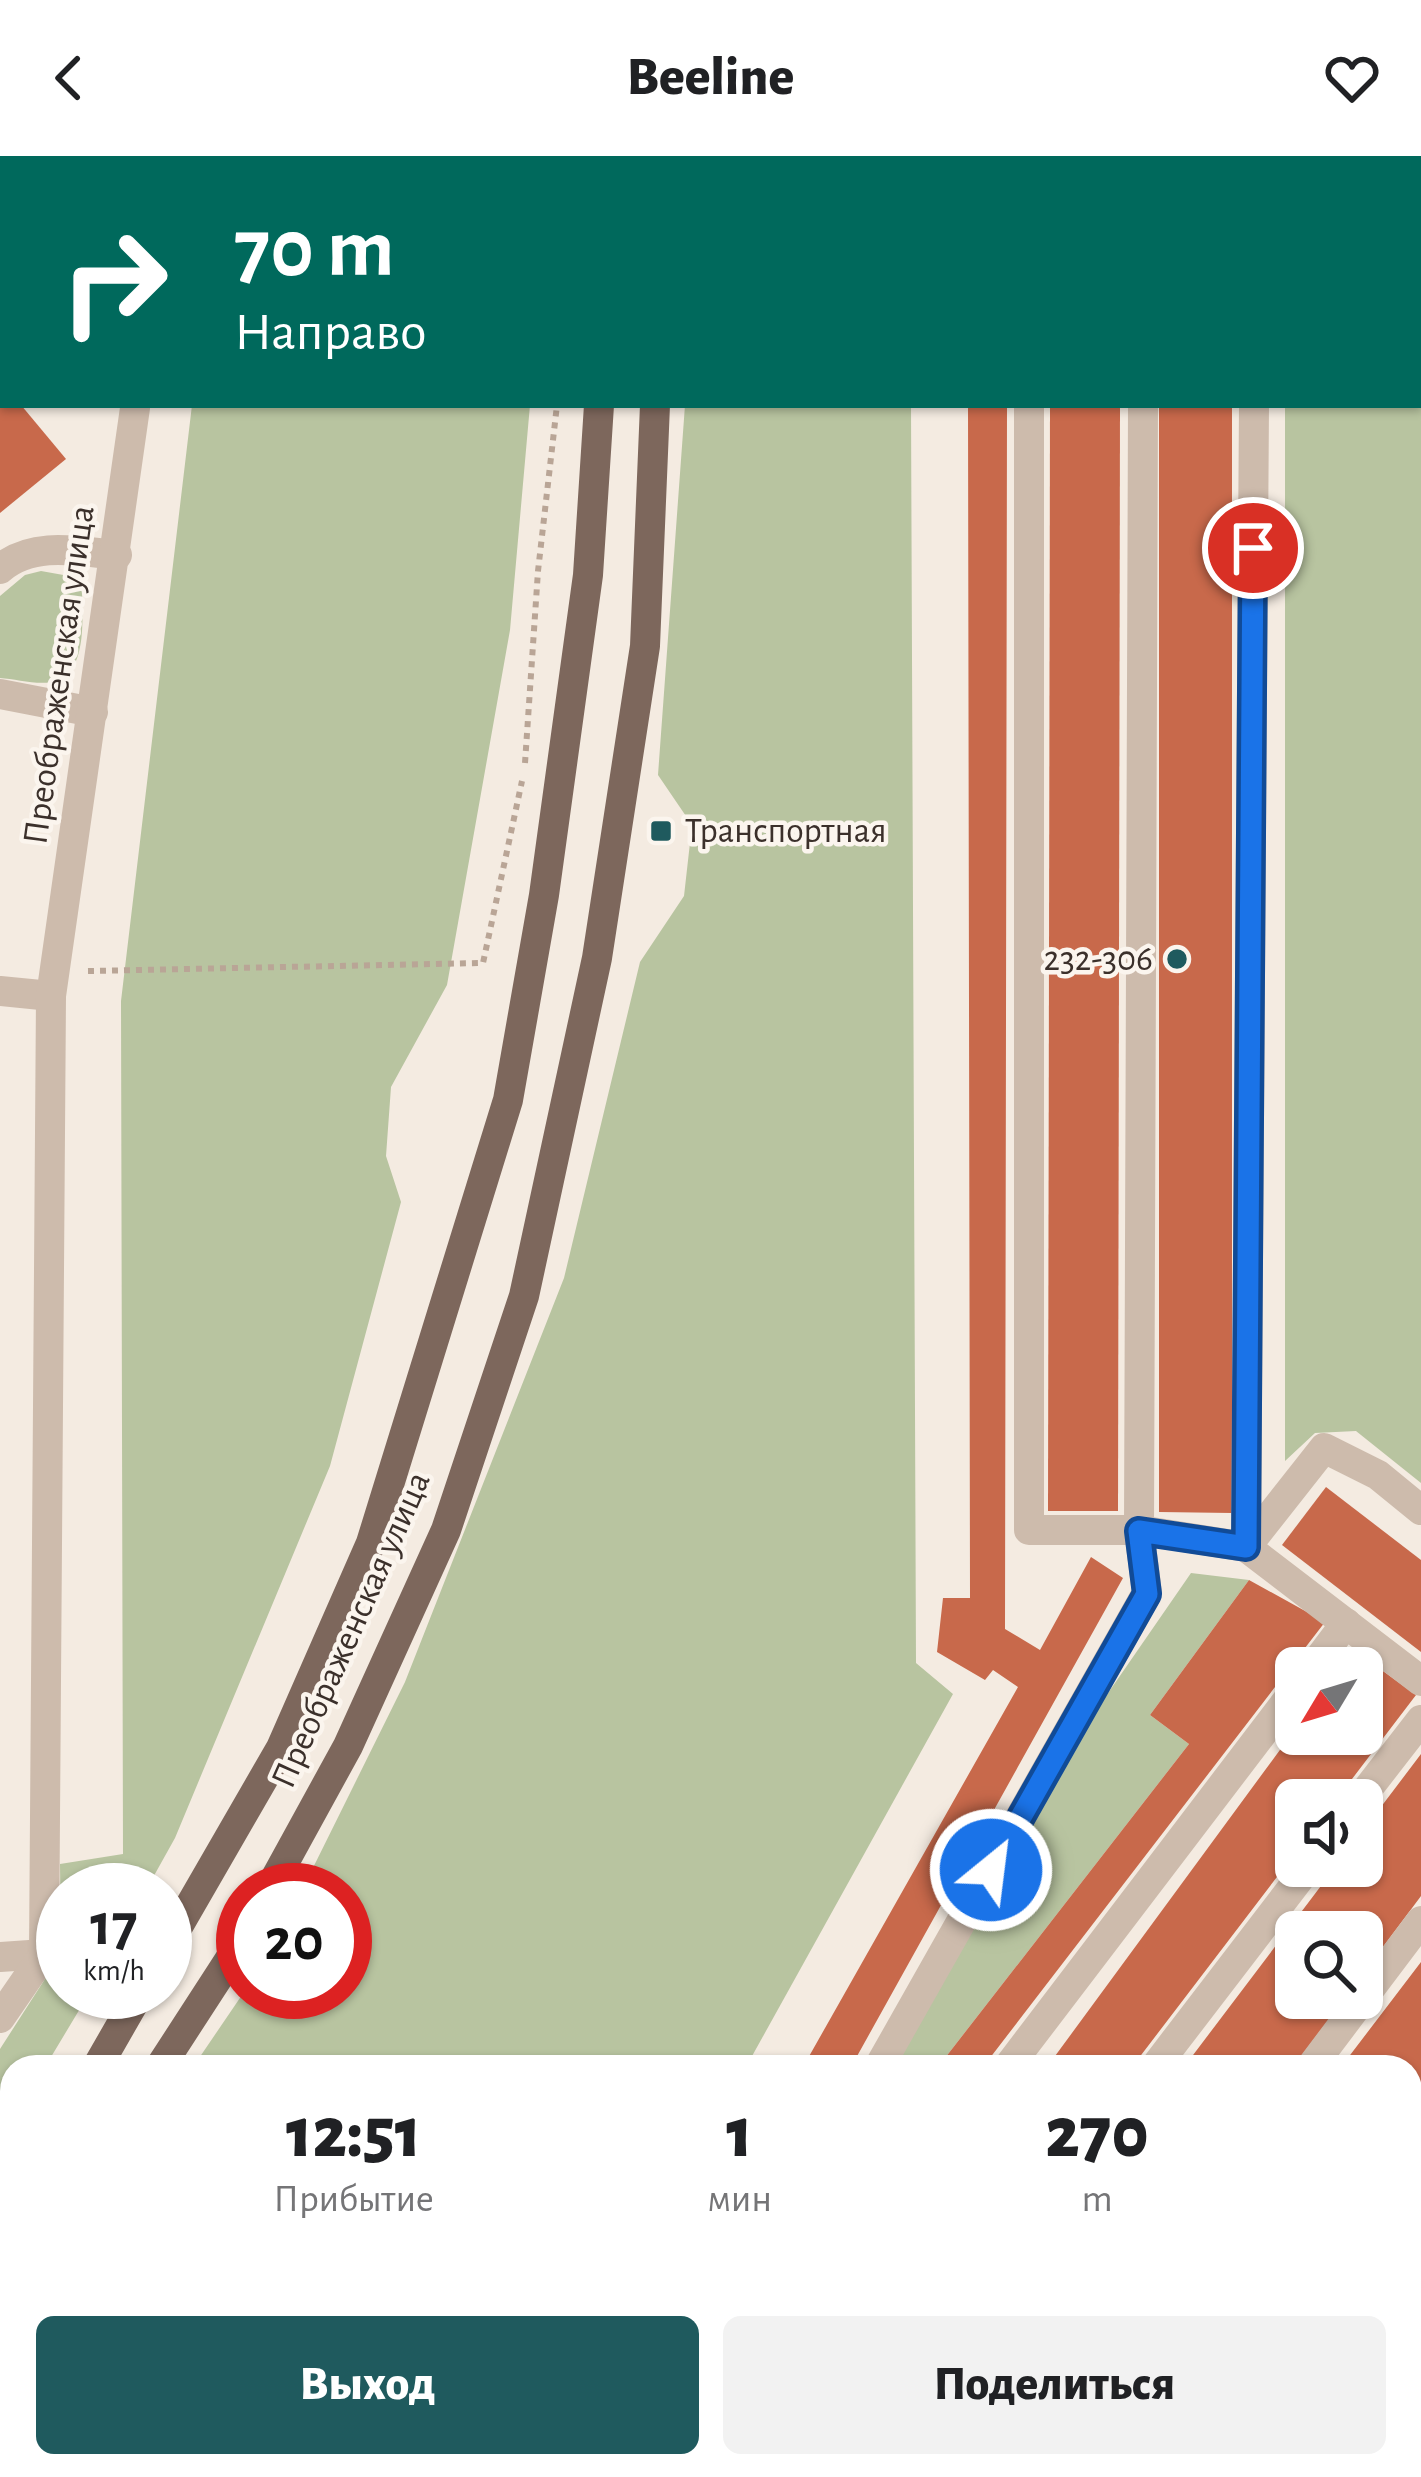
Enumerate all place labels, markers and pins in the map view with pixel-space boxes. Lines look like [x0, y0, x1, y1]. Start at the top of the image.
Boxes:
pin [1202, 497, 1304, 599]
place label: Транспортная [685, 813, 887, 849]
marker: Транспортная [648, 818, 674, 844]
place label: 232-306 [1044, 941, 1153, 977]
marker: 232-306 [1164, 946, 1190, 972]

